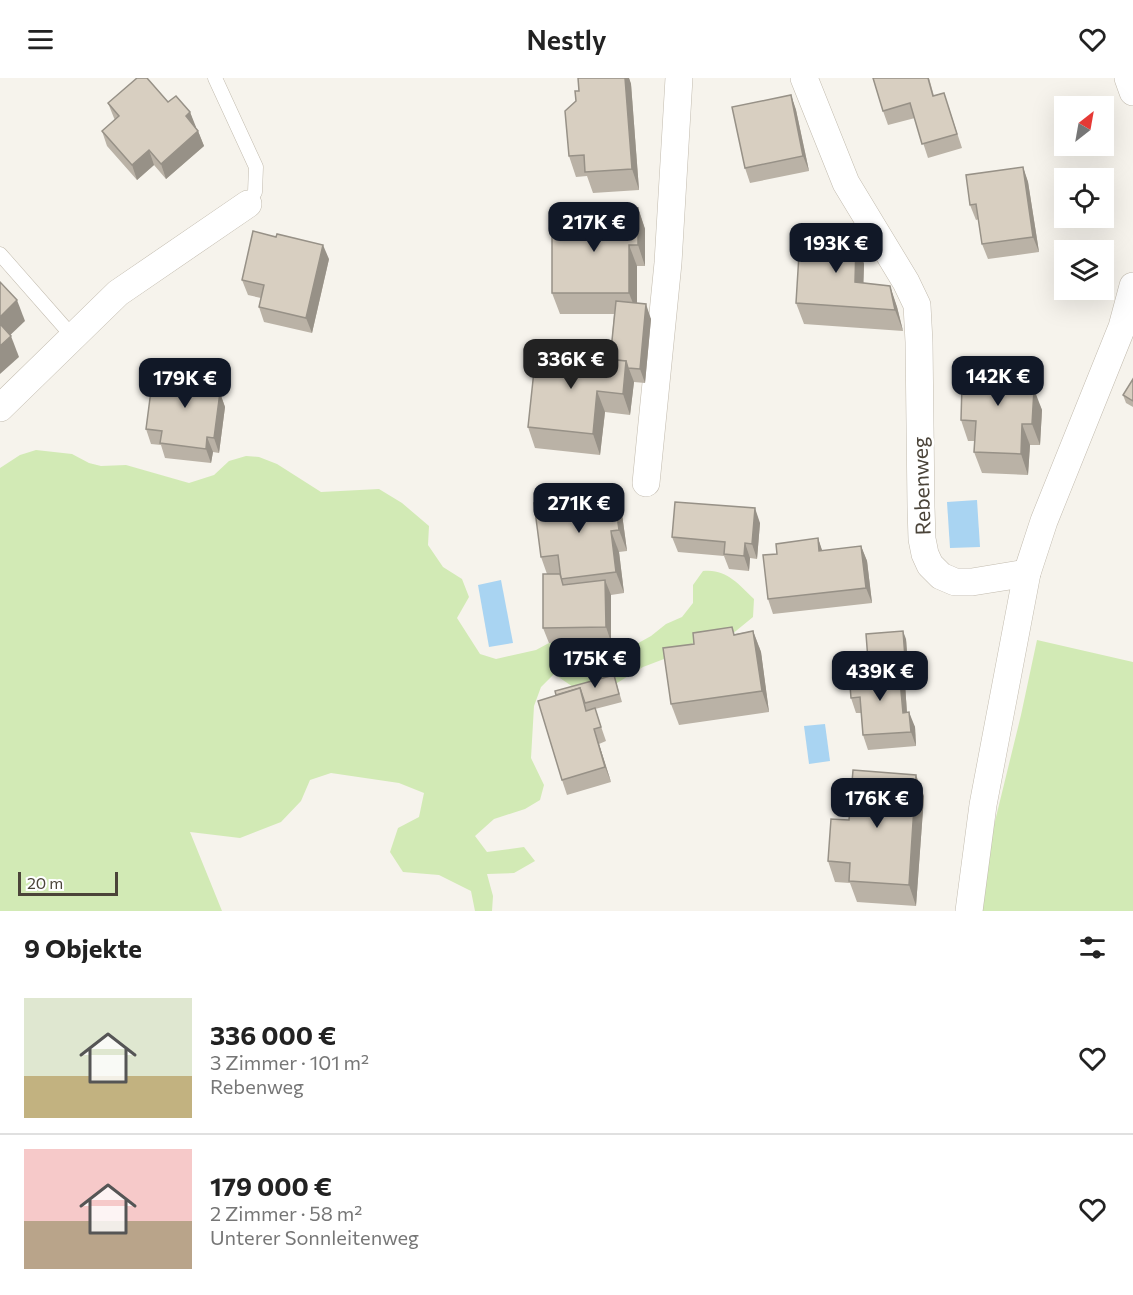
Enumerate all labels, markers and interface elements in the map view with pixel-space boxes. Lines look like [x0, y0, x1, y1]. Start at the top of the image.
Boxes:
icon: menu [24, 23, 57, 56]
text: Nestly [527, 23, 606, 56]
icon: heart [1076, 23, 1109, 56]
north arrow [1054, 96, 1114, 156]
map controls [1054, 96, 1114, 300]
button: locate [1054, 168, 1114, 228]
pin: 217K € [545, 202, 643, 253]
text: 217K € [562, 209, 626, 233]
pin: 193K € [787, 223, 885, 274]
text: 193K € [804, 230, 868, 254]
button: layers [1054, 240, 1114, 300]
pin: 336K € [522, 339, 620, 390]
text: 336K € [537, 346, 605, 370]
pin: 142K € [949, 356, 1047, 407]
pin: 179K € [136, 358, 234, 409]
text: 142K € [966, 363, 1030, 387]
text: 179K € [153, 365, 217, 389]
street label: Rebenweg [906, 436, 935, 536]
pin: 271K € [530, 483, 628, 534]
text: 271K € [547, 490, 611, 514]
pin: 175K € [546, 638, 644, 689]
text: 175K € [563, 645, 627, 669]
pin: 439K € [831, 651, 929, 702]
text: 439K € [846, 658, 914, 682]
pin: 176K € [828, 778, 926, 829]
text: 176K € [845, 785, 909, 809]
scale bar [18, 869, 118, 896]
text: 20 m [27, 873, 63, 892]
icon: filters [1076, 931, 1109, 964]
text: 9 Objekte [24, 932, 142, 963]
text: 336 000 € [210, 1019, 336, 1050]
icon: home [72, 1022, 144, 1094]
icon: heart [1076, 1042, 1109, 1075]
text: 3 Zimmer · 101 m² [210, 1050, 369, 1074]
text: Rebenweg [210, 1074, 304, 1098]
text: 179 000 € [210, 1170, 332, 1201]
icon: home [72, 1173, 144, 1245]
icon: heart [1076, 1193, 1109, 1226]
text: 2 Zimmer · 58 m² [210, 1201, 362, 1225]
text: Unterer Sonnleitenweg [210, 1225, 419, 1249]

